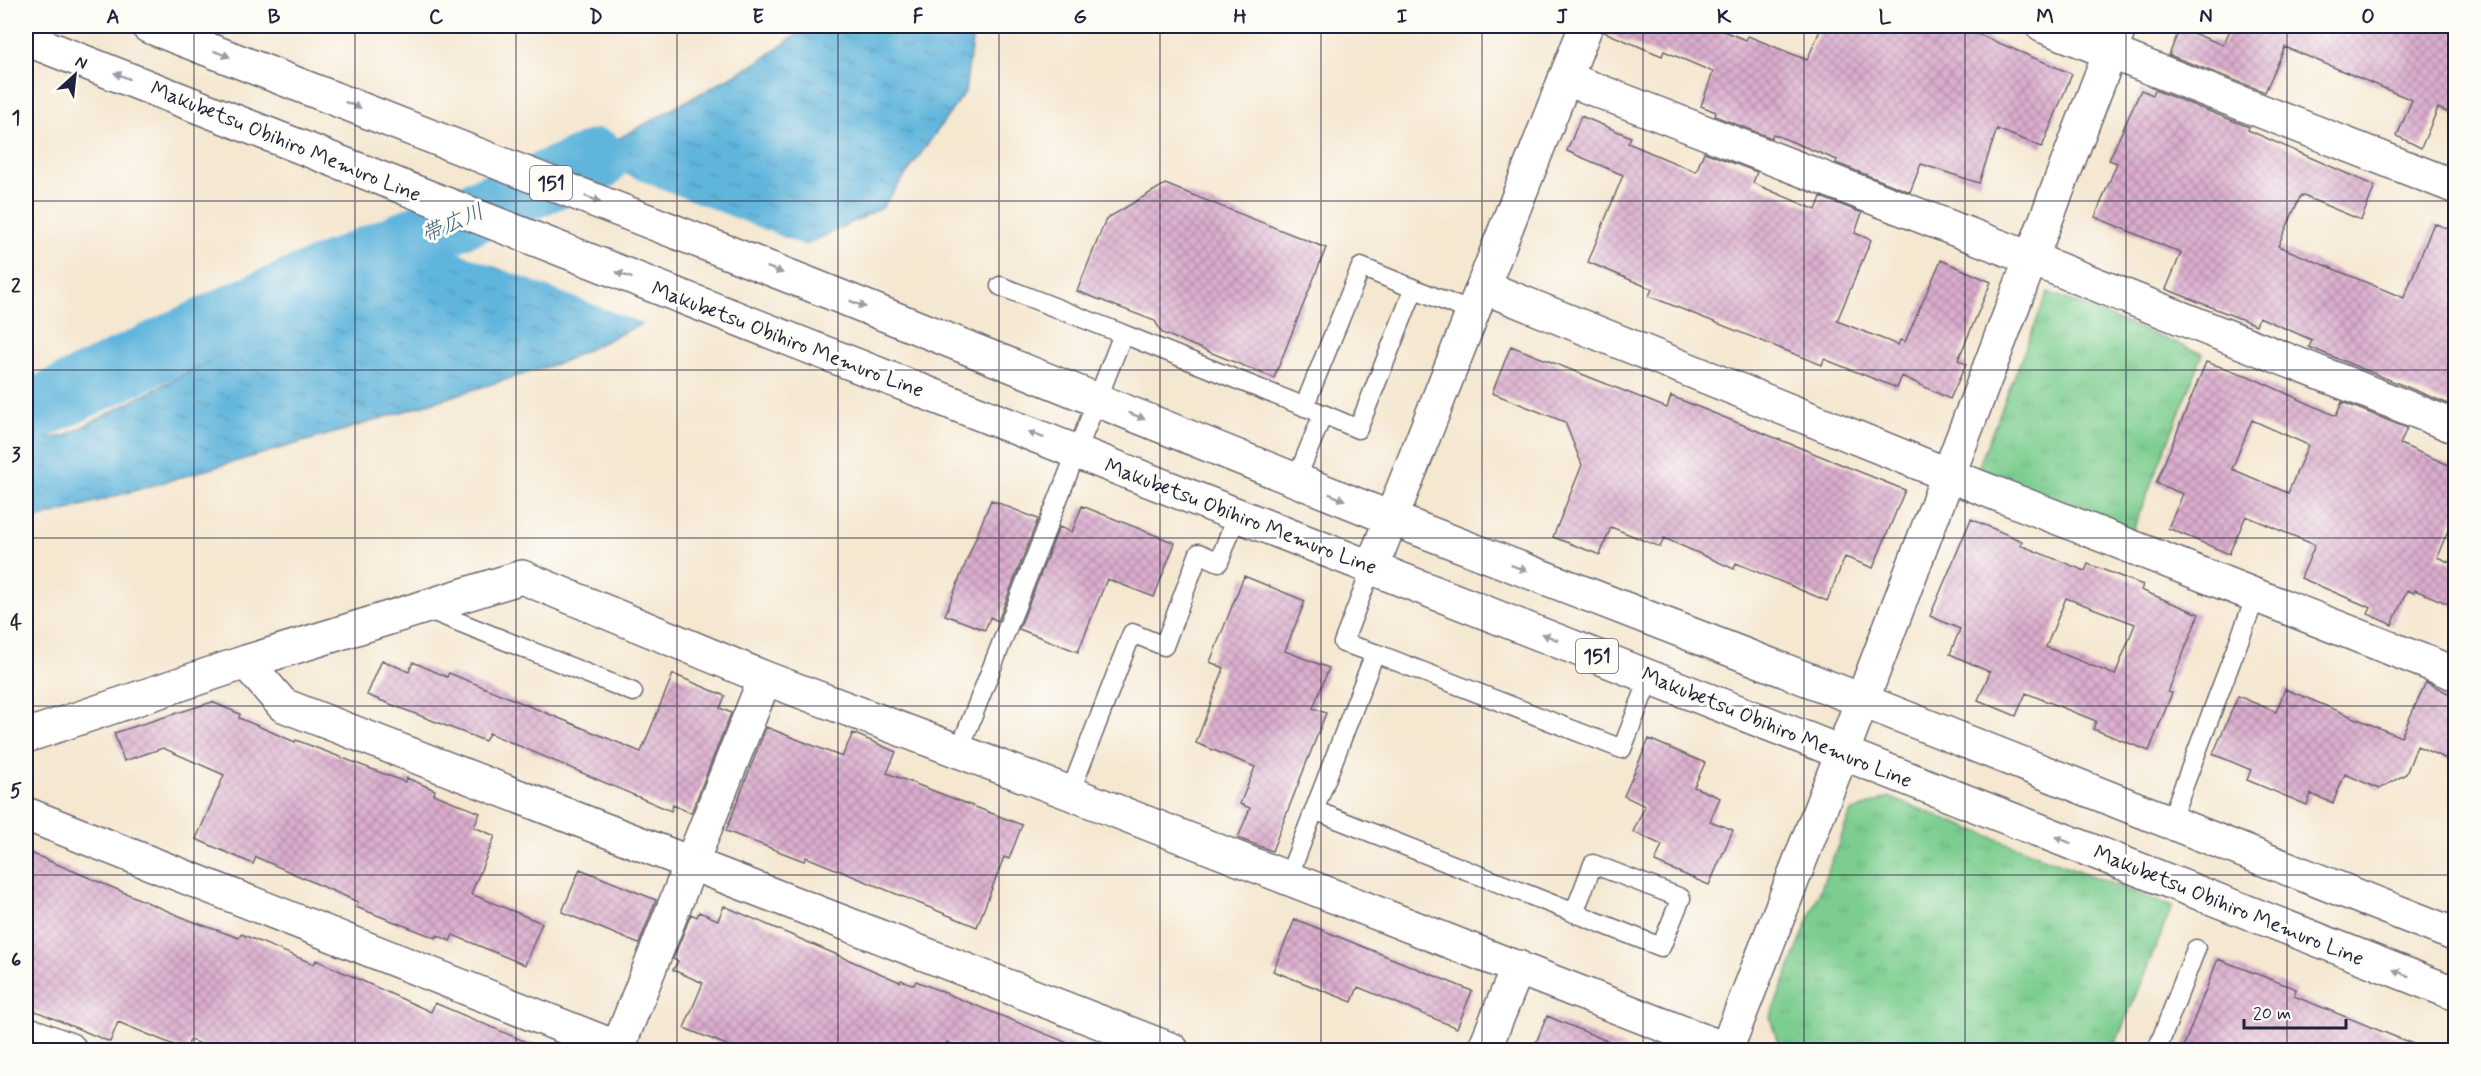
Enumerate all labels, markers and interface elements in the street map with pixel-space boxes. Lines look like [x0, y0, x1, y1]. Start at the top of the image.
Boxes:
text: A [106, 4, 120, 31]
text: B [268, 4, 281, 31]
text: C [429, 4, 444, 31]
text: D [589, 4, 603, 31]
text: E [752, 4, 764, 31]
text: F [913, 4, 924, 31]
text: G [1073, 4, 1087, 31]
text: H [1233, 4, 1247, 31]
text: I [1397, 4, 1407, 31]
text: J [1556, 4, 1568, 31]
text: K [1717, 4, 1732, 31]
text: L [1879, 4, 1892, 31]
text: M [2036, 4, 2054, 31]
text: N [2199, 4, 2213, 31]
text: O [2361, 4, 2375, 31]
north arrow [45, 45, 105, 105]
one-way arrow [213, 50, 231, 59]
text: N [72, 51, 91, 75]
one-way arrow [113, 71, 131, 80]
street label: Makubetsu Obihiro Memuro Line [146, 75, 425, 209]
one-way arrow [344, 100, 362, 110]
text: 1 [12, 105, 20, 132]
road number: 151 [530, 166, 572, 200]
one-way arrow [584, 195, 602, 204]
water label: 帯広川 [417, 198, 489, 250]
one-way arrow [766, 265, 784, 275]
one-way arrow [615, 269, 633, 279]
text: 2 [11, 273, 21, 300]
street label: Makubetsu Obihiro Memuro Line [647, 275, 928, 405]
one-way arrow [850, 299, 868, 309]
one-way arrow [1128, 411, 1146, 421]
one-way arrow [1027, 430, 1045, 440]
text: 3 [11, 442, 21, 469]
street label: Makubetsu Obihiro Memuro Line [1100, 452, 1381, 582]
one-way arrow [1328, 493, 1346, 502]
one-way arrow [1510, 563, 1528, 573]
text: 4 [10, 610, 22, 637]
one-way arrow [1541, 632, 1559, 641]
road number: 151 [1576, 639, 1618, 673]
street label: Makubetsu Obihiro Memuro Line [1637, 661, 1916, 795]
text: 5 [10, 778, 22, 805]
one-way arrow [2054, 835, 2072, 845]
street label: Makubetsu Obihiro Memuro Line [2089, 839, 2368, 973]
text: 6 [11, 947, 21, 974]
one-way arrow [2392, 968, 2410, 977]
scale bar [2244, 992, 2346, 1030]
text: 20 m [2253, 1002, 2291, 1026]

